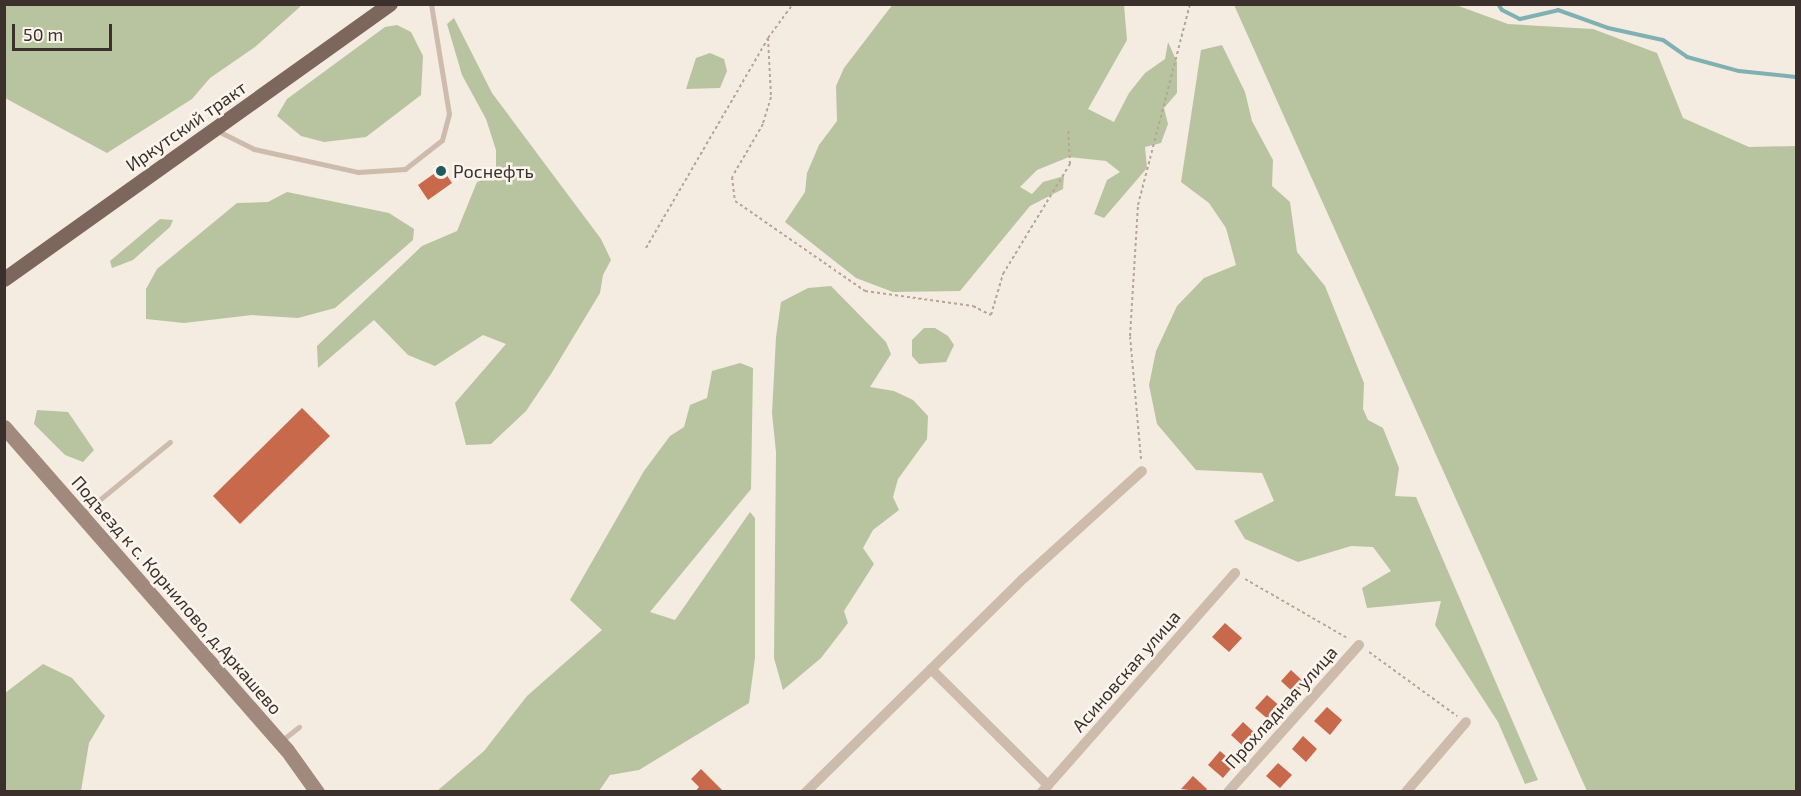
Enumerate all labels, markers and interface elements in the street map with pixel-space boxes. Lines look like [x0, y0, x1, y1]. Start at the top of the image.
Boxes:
scale bar [15, 12, 116, 50]
text: 50 m [23, 23, 63, 45]
street label: Иркутский тракт [122, 76, 250, 176]
place label: Роснефть [453, 160, 534, 182]
marker: Роснефть [434, 164, 448, 178]
street label: Подъезд к с. Корнилово, д.Аркашево [67, 471, 287, 719]
street label: Асиновская улица [1067, 606, 1185, 736]
street label: Прохладная улица [1220, 641, 1342, 773]

